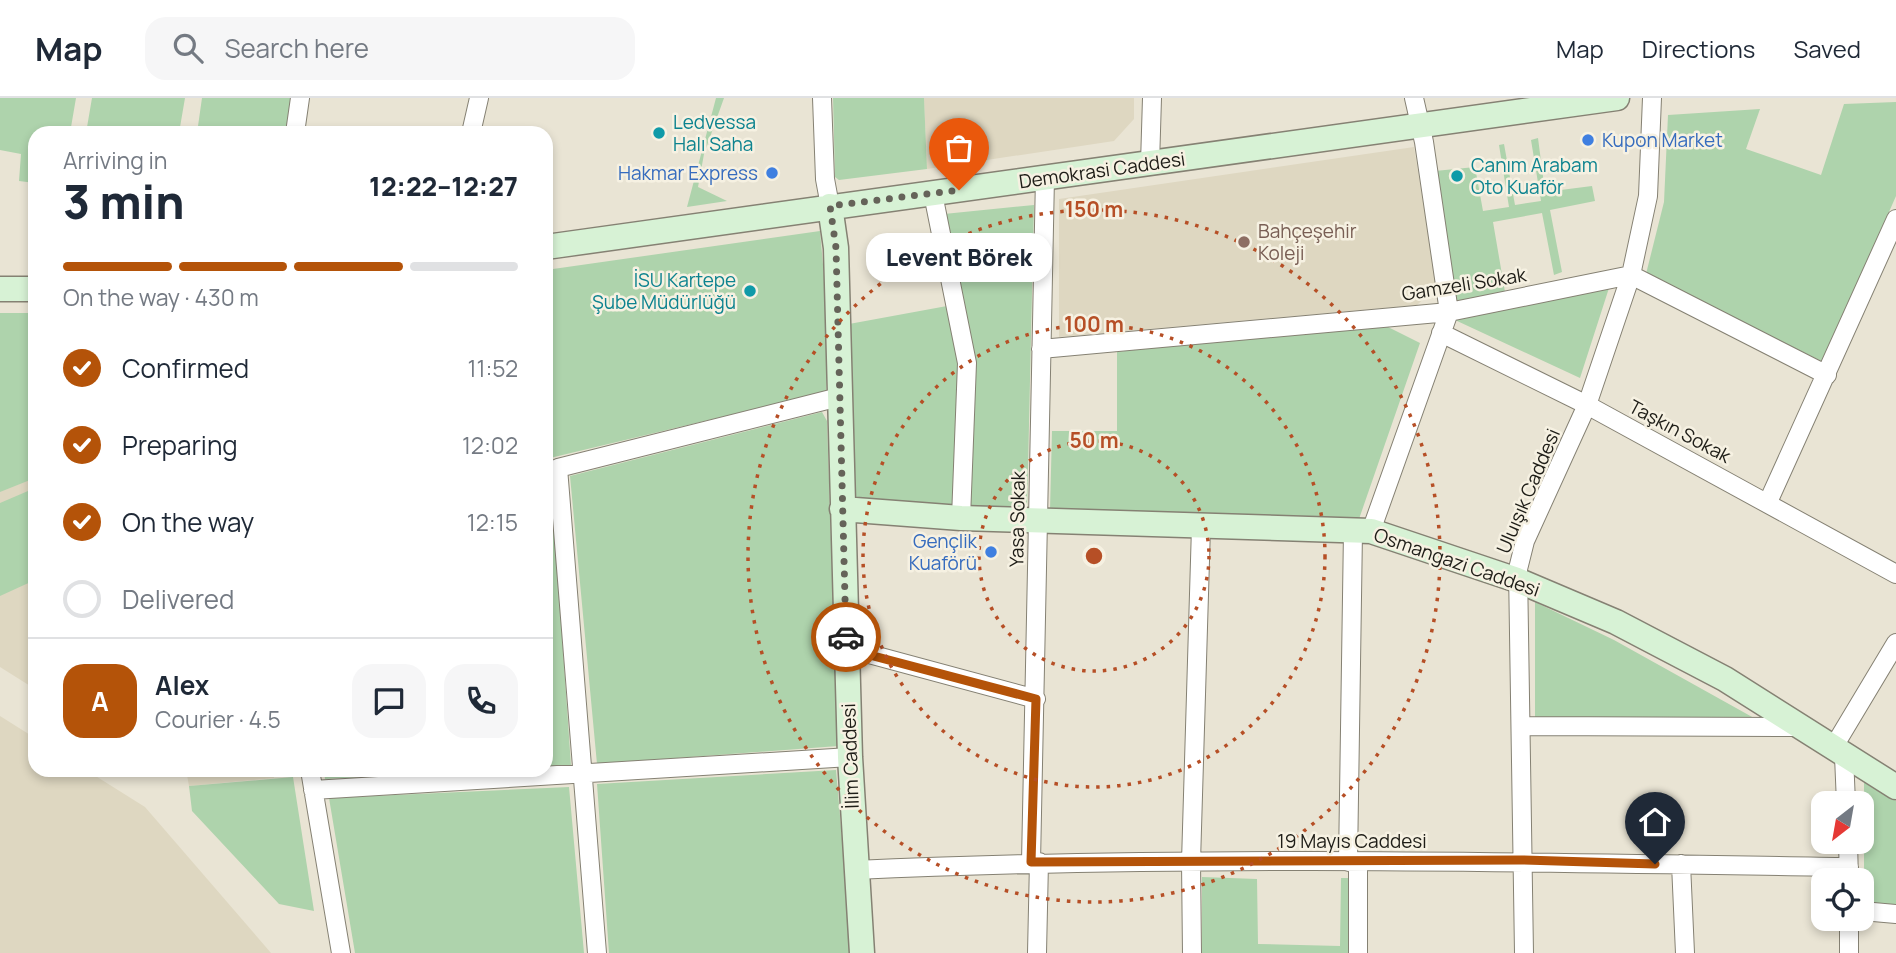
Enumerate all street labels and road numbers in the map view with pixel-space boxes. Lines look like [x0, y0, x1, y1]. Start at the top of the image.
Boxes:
street label: Demokrasi Caddesi [1017, 145, 1187, 195]
street label: Gamzeli Sokak [1400, 261, 1529, 307]
street label: Taşkın Sokak [1625, 393, 1736, 469]
street label: Uluışık Caddesi [1490, 425, 1566, 557]
street label: Yasa Sokak [1003, 470, 1031, 567]
street label: Osmangazi Caddesi [1371, 521, 1543, 603]
street label: İlim Caddesi [835, 703, 865, 809]
street label: 19 Mayıs Caddesi [1277, 828, 1427, 854]

